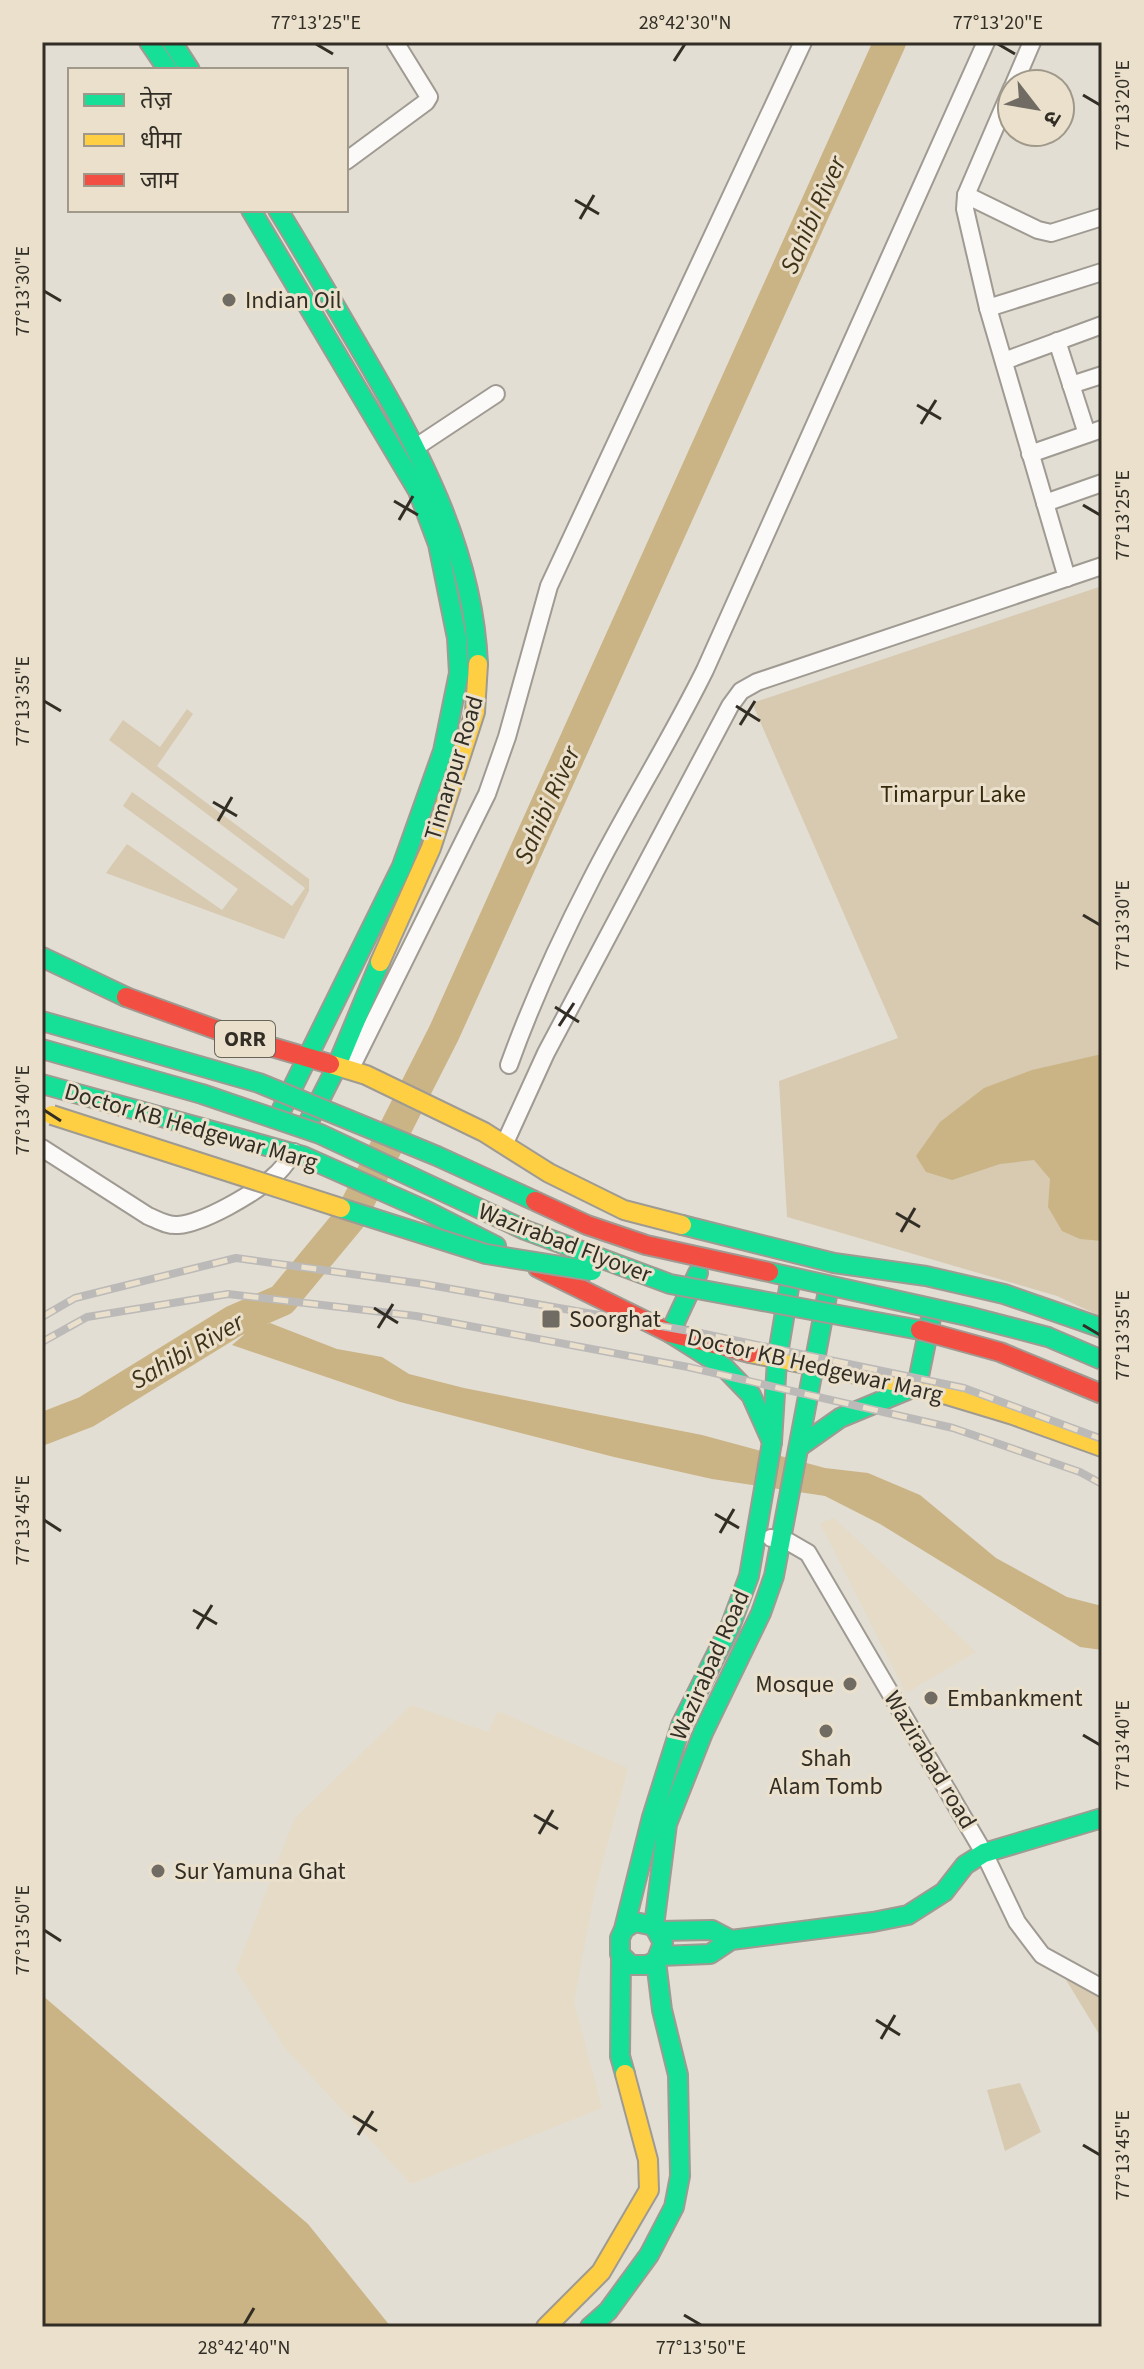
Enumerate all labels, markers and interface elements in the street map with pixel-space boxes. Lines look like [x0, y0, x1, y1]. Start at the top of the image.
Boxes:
text: 77°13'25"E [271, 9, 361, 37]
text: 28°42'30"N [639, 9, 731, 37]
text: 77°13'20"E [953, 9, 1043, 37]
text: 77°13'20"E [1109, 60, 1137, 150]
legend [68, 68, 348, 212]
north arrow [996, 68, 1076, 148]
text: तेज़ [140, 83, 173, 118]
text: उ [1035, 104, 1069, 133]
text: धीमा [140, 123, 182, 158]
water label: Sahibi River [771, 149, 856, 280]
text: जाम [140, 163, 179, 198]
text: 77°13'30"E [9, 246, 37, 336]
place label: Indian Oil [245, 283, 342, 318]
marker: Indian Oil [220, 291, 238, 309]
text: 77°13'25"E [1109, 470, 1137, 560]
text: 77°13'35"E [9, 656, 37, 746]
street label: Timarpur Road [415, 691, 493, 845]
water label: Sahibi River [505, 739, 590, 870]
park label: Timarpur Lake [880, 777, 1026, 812]
text: 77°13'30"E [1109, 880, 1137, 970]
road number: ORR [215, 1021, 275, 1057]
text: 77°13'40"E [9, 1065, 37, 1155]
street label: Doctor KB Hedgewar Marg [60, 1074, 322, 1180]
street label: Wazirabad Flyover [473, 1194, 657, 1292]
text: 77°13'35"E [1109, 1290, 1137, 1380]
place label: Soorghat [569, 1302, 661, 1337]
water label: Sahibi River [123, 1303, 252, 1398]
marker: Soorghat [540, 1308, 562, 1330]
street label: Doctor KB Hedgewar Marg [683, 1319, 947, 1413]
text: 77°13'45"E [9, 1475, 37, 1565]
street label: Wazirabad Road [661, 1584, 759, 1746]
place label: Mosque [755, 1667, 834, 1702]
marker: Mosque [841, 1675, 859, 1693]
place label: Embankment [947, 1681, 1083, 1716]
street label: Wazirabad road [875, 1684, 985, 1836]
marker: Embankment [922, 1689, 940, 1707]
text: 77°13'40"E [1109, 1700, 1137, 1790]
marker: Shah Alam Tomb [817, 1722, 835, 1740]
place label: Shah Alam Tomb [769, 1741, 883, 1804]
place label: Sur Yamuna Ghat [174, 1854, 346, 1889]
marker: Sur Yamuna Ghat [149, 1862, 167, 1880]
text: 77°13'50"E [9, 1885, 37, 1975]
text: 77°13'45"E [1109, 2110, 1137, 2200]
text: 28°42'40"N [198, 2334, 290, 2362]
text: 77°13'50"E [656, 2334, 746, 2362]

